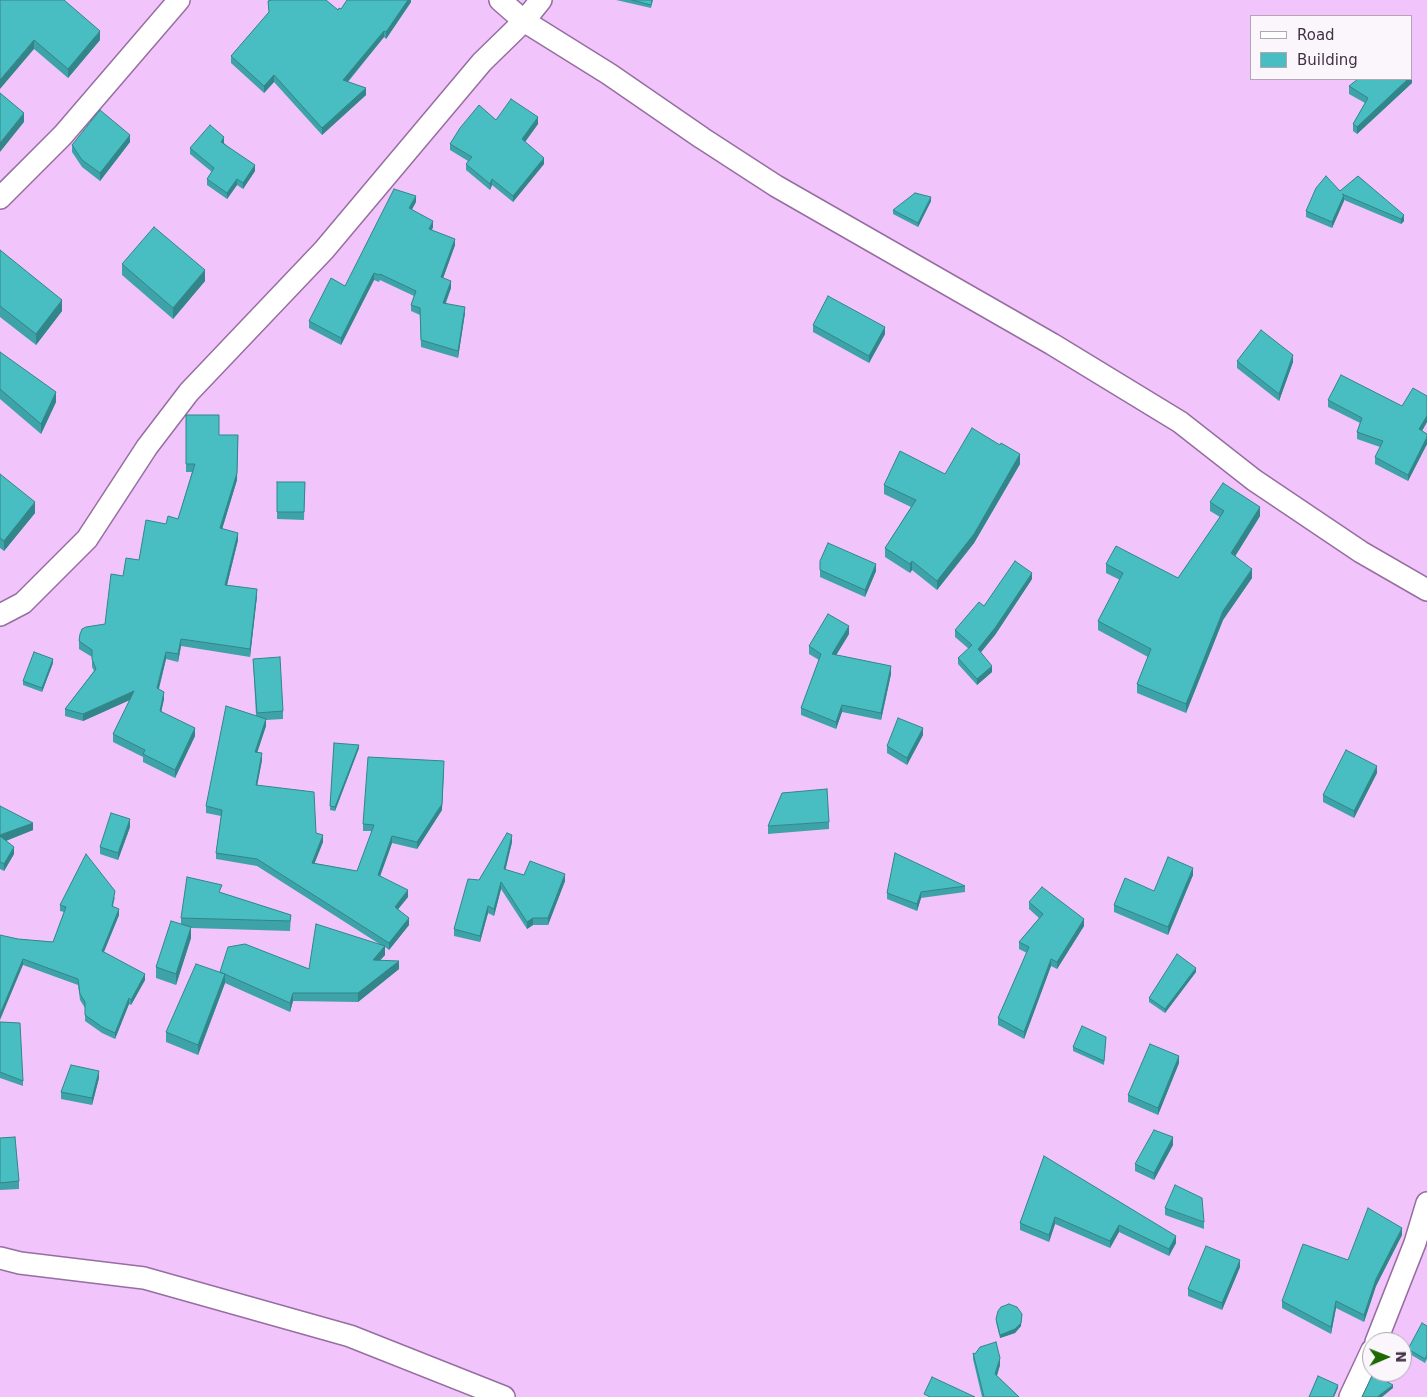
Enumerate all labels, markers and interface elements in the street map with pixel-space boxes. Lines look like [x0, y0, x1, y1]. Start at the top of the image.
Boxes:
legend [1250, 15, 1412, 80]
text: Road [1297, 26, 1335, 44]
text: Building [1297, 51, 1358, 69]
north arrow [1362, 1332, 1412, 1382]
text: N [1393, 1351, 1409, 1363]

